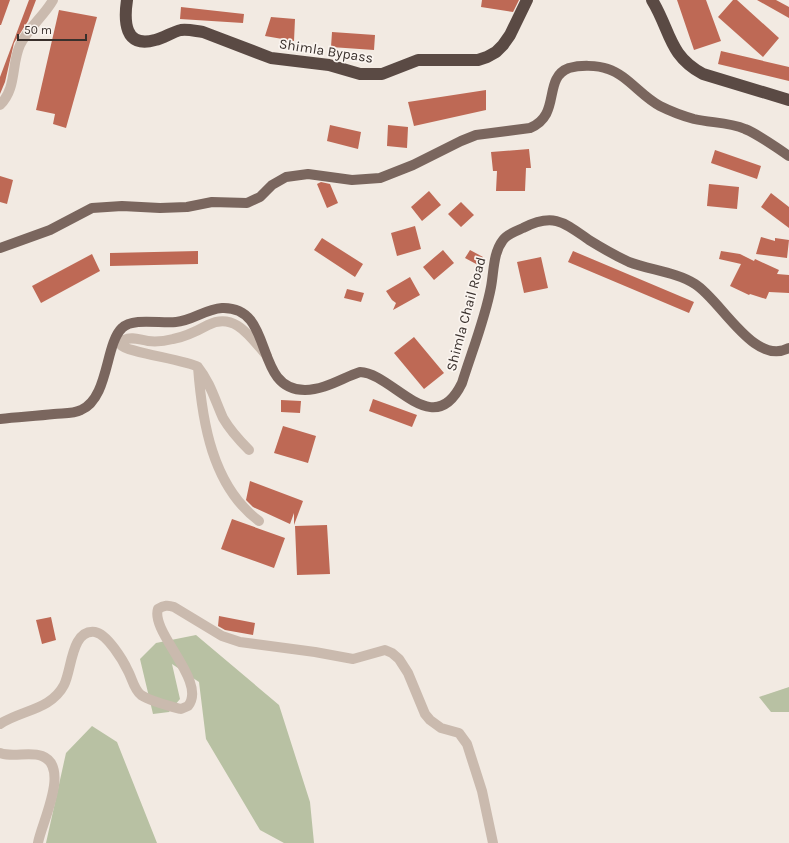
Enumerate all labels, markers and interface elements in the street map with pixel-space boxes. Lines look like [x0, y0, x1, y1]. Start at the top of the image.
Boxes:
scale bar [18, 16, 86, 42]
text: 50 m [24, 23, 52, 37]
street label: Shimla Bypass [278, 35, 374, 67]
street label: Shimla Chail Road [443, 255, 489, 373]

